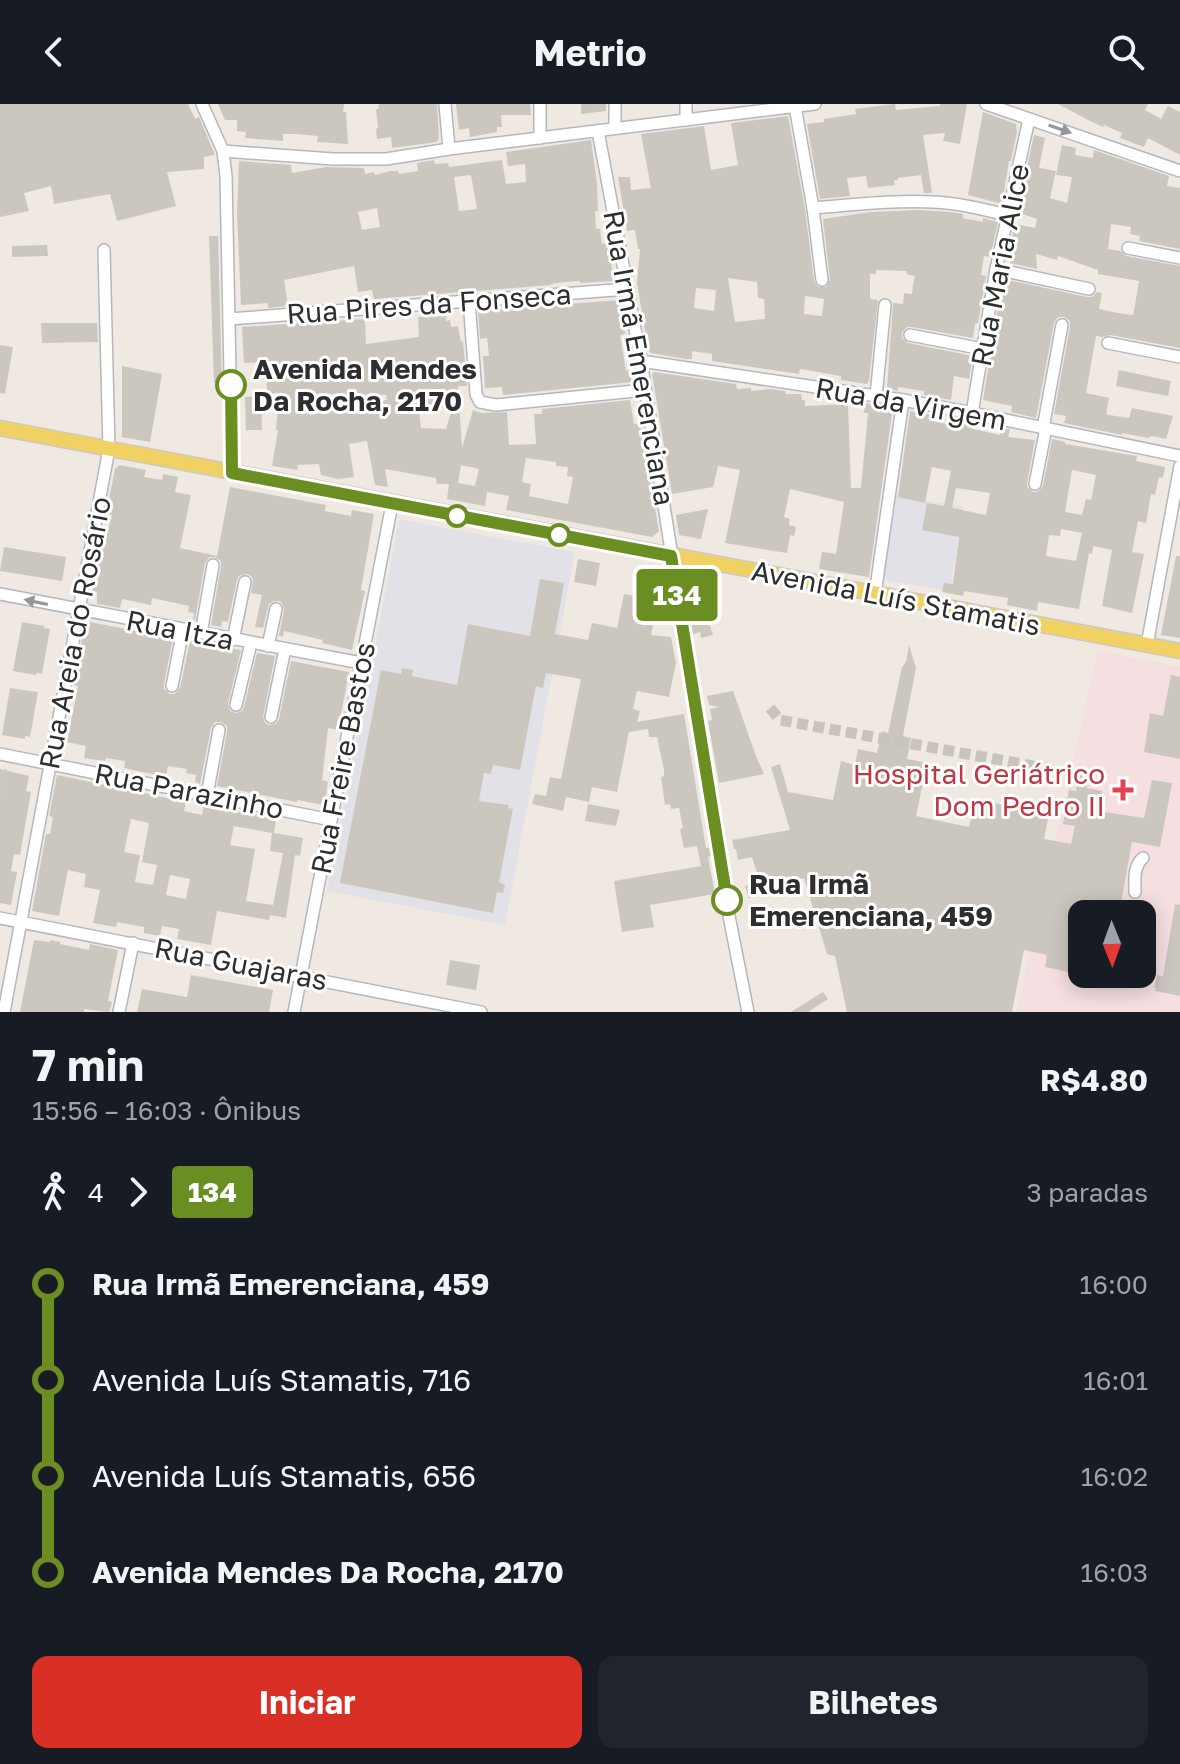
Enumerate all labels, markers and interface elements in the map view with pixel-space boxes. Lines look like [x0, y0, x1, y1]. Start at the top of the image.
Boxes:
icon: back [32, 30, 76, 74]
icon: search [1104, 30, 1148, 74]
text: Metrio [533, 31, 647, 74]
one-way arrow [1048, 124, 1072, 136]
street label: Rua Maria Alice [964, 161, 1035, 369]
street label: Rua Irmã Emerenciana [597, 208, 682, 508]
street label: Rua Pires da Fonseca [285, 277, 572, 330]
place label: Avenida Mendes Da Rocha, 2170 [253, 352, 477, 417]
marker: Avenida Mendes Da Rocha, 2170 [216, 370, 246, 400]
street label: Rua da Virgem [813, 370, 1009, 437]
street label: Rua Areia do Rosário [32, 494, 117, 772]
unlabelled marker [446, 505, 468, 527]
unlabelled marker [548, 524, 570, 546]
street label: Avenida Luís Stamatis [749, 553, 1043, 642]
line badge: 134 [631, 569, 723, 621]
text: 134 [652, 578, 702, 611]
one-way arrow [24, 595, 49, 608]
street label: Rua Itza [123, 603, 237, 656]
street label: Rua Freire Bastos [304, 639, 381, 877]
street label: Rua Parazinho [92, 756, 286, 825]
place label: Hospital Geriátrico Dom Pedro II [853, 757, 1105, 822]
marker: Hospital Geriátrico Dom Pedro II [1112, 779, 1134, 801]
place label: Rua Irmã Emerenciana, 459 [749, 867, 993, 932]
marker: Rua Irmã Emerenciana, 459 [712, 885, 742, 915]
north arrow [1068, 900, 1156, 988]
map controls [1068, 900, 1156, 988]
street label: Rua Guajaras [152, 931, 330, 996]
text: 7 min [32, 1038, 144, 1091]
text: R$4.80 [1040, 1062, 1148, 1098]
text: 15:56 – 16:03 · Ônibus [32, 1095, 301, 1126]
icon: walk [32, 1170, 76, 1214]
icon: forward [116, 1170, 160, 1214]
text: 134 [188, 1175, 237, 1208]
text: 4 [88, 1177, 104, 1208]
text: 3 paradas [1027, 1177, 1148, 1208]
text: Rua Irmã Emerenciana, 459 [92, 1266, 490, 1302]
text: 16:00 [1080, 1269, 1148, 1300]
text: Avenida Luís Stamatis, 716 [92, 1362, 471, 1398]
text: 16:01 [1083, 1365, 1148, 1396]
text: Avenida Luís Stamatis, 656 [92, 1458, 476, 1494]
text: 16:02 [1081, 1461, 1148, 1492]
text: Avenida Mendes Da Rocha, 2170 [92, 1554, 564, 1590]
text: 16:03 [1081, 1557, 1148, 1588]
button: Iniciar [32, 1656, 582, 1748]
button: Bilhetes [598, 1656, 1148, 1748]

